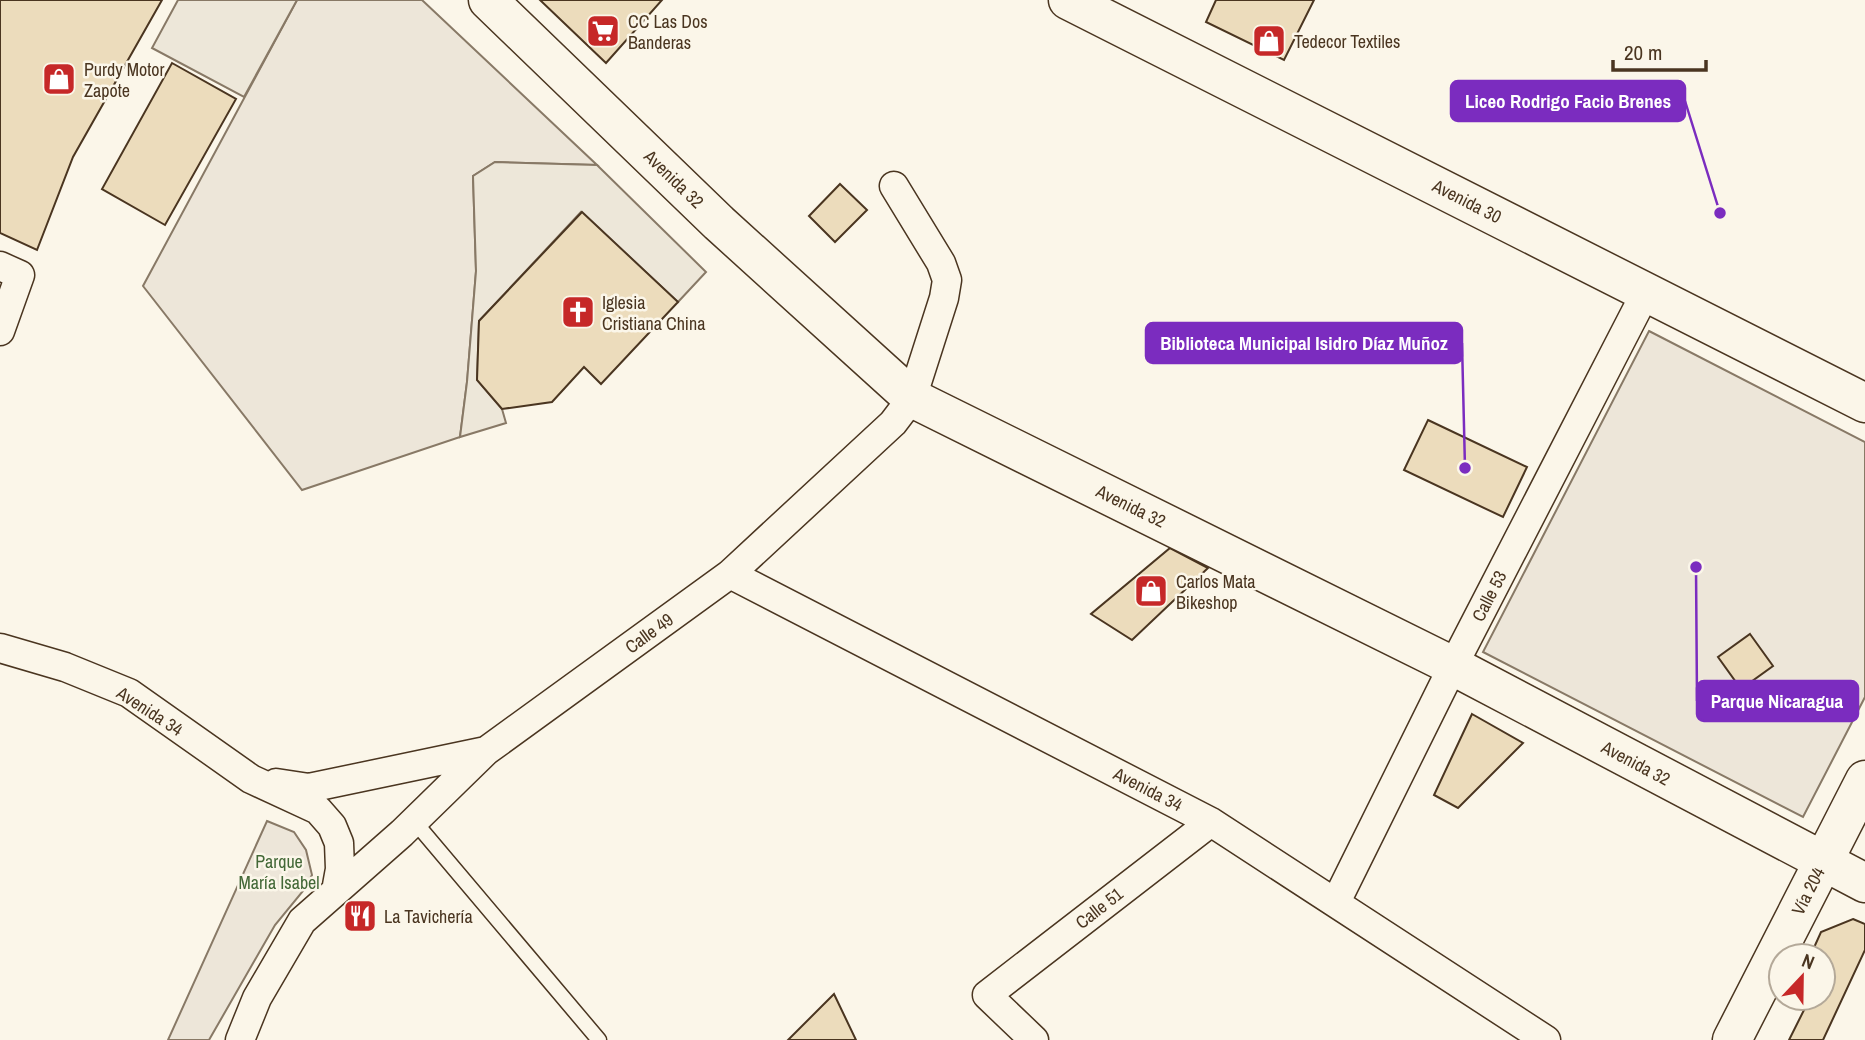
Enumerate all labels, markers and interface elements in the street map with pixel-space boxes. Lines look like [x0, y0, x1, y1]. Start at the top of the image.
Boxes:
place label: CC Las Dos Banderas [628, 9, 708, 55]
supermarket icon: CC Las Dos Banderas [584, 12, 622, 50]
shop icon: Tedecor Textiles [1250, 22, 1288, 60]
scale bar [1613, 28, 1706, 72]
place label: Tedecor Textiles [1294, 29, 1400, 54]
text: 20 m [1624, 38, 1662, 67]
place label: Purdy Motor Zapote [84, 57, 164, 103]
shop icon: Purdy Motor Zapote [40, 60, 78, 98]
callout: Liceo Rodrigo Facio Brenes [1451, 81, 1685, 121]
text: Liceo Rodrigo Facio Brenes [1465, 88, 1671, 114]
street label: Avenida 32 [638, 143, 709, 214]
street label: Avenida 30 [1427, 173, 1506, 229]
place label: Iglesia Cristiana China [602, 290, 705, 336]
church icon: Iglesia Cristiana China [559, 293, 597, 331]
callout: Biblioteca Municipal Isidro Díaz Muñoz [1146, 323, 1462, 363]
text: Biblioteca Municipal Isidro Díaz Muñoz [1160, 330, 1448, 356]
street label: Avenida 32 [1091, 478, 1170, 534]
street label: Calle 53 [1466, 566, 1512, 626]
place label: Carlos Mata Bikeshop [1176, 569, 1256, 615]
shop icon: Carlos Mata Bikeshop [1132, 572, 1170, 610]
street label: Calle 49 [620, 607, 678, 659]
street label: Avenida 34 [111, 680, 188, 742]
callout: Parque Nicaragua [1697, 681, 1858, 721]
text: Parque Nicaragua [1711, 688, 1844, 714]
street label: Avenida 32 [1596, 734, 1675, 792]
street label: Avenida 34 [1108, 761, 1187, 817]
park label: Parque María Isabel [238, 849, 320, 895]
street label: Vía 204 [1785, 863, 1831, 919]
street label: Calle 51 [1070, 881, 1129, 935]
restaurant icon: La Tavichería [341, 897, 379, 935]
place label: La Tavichería [384, 904, 473, 929]
north arrow [1767, 942, 1837, 1012]
text: N [1798, 947, 1818, 975]

